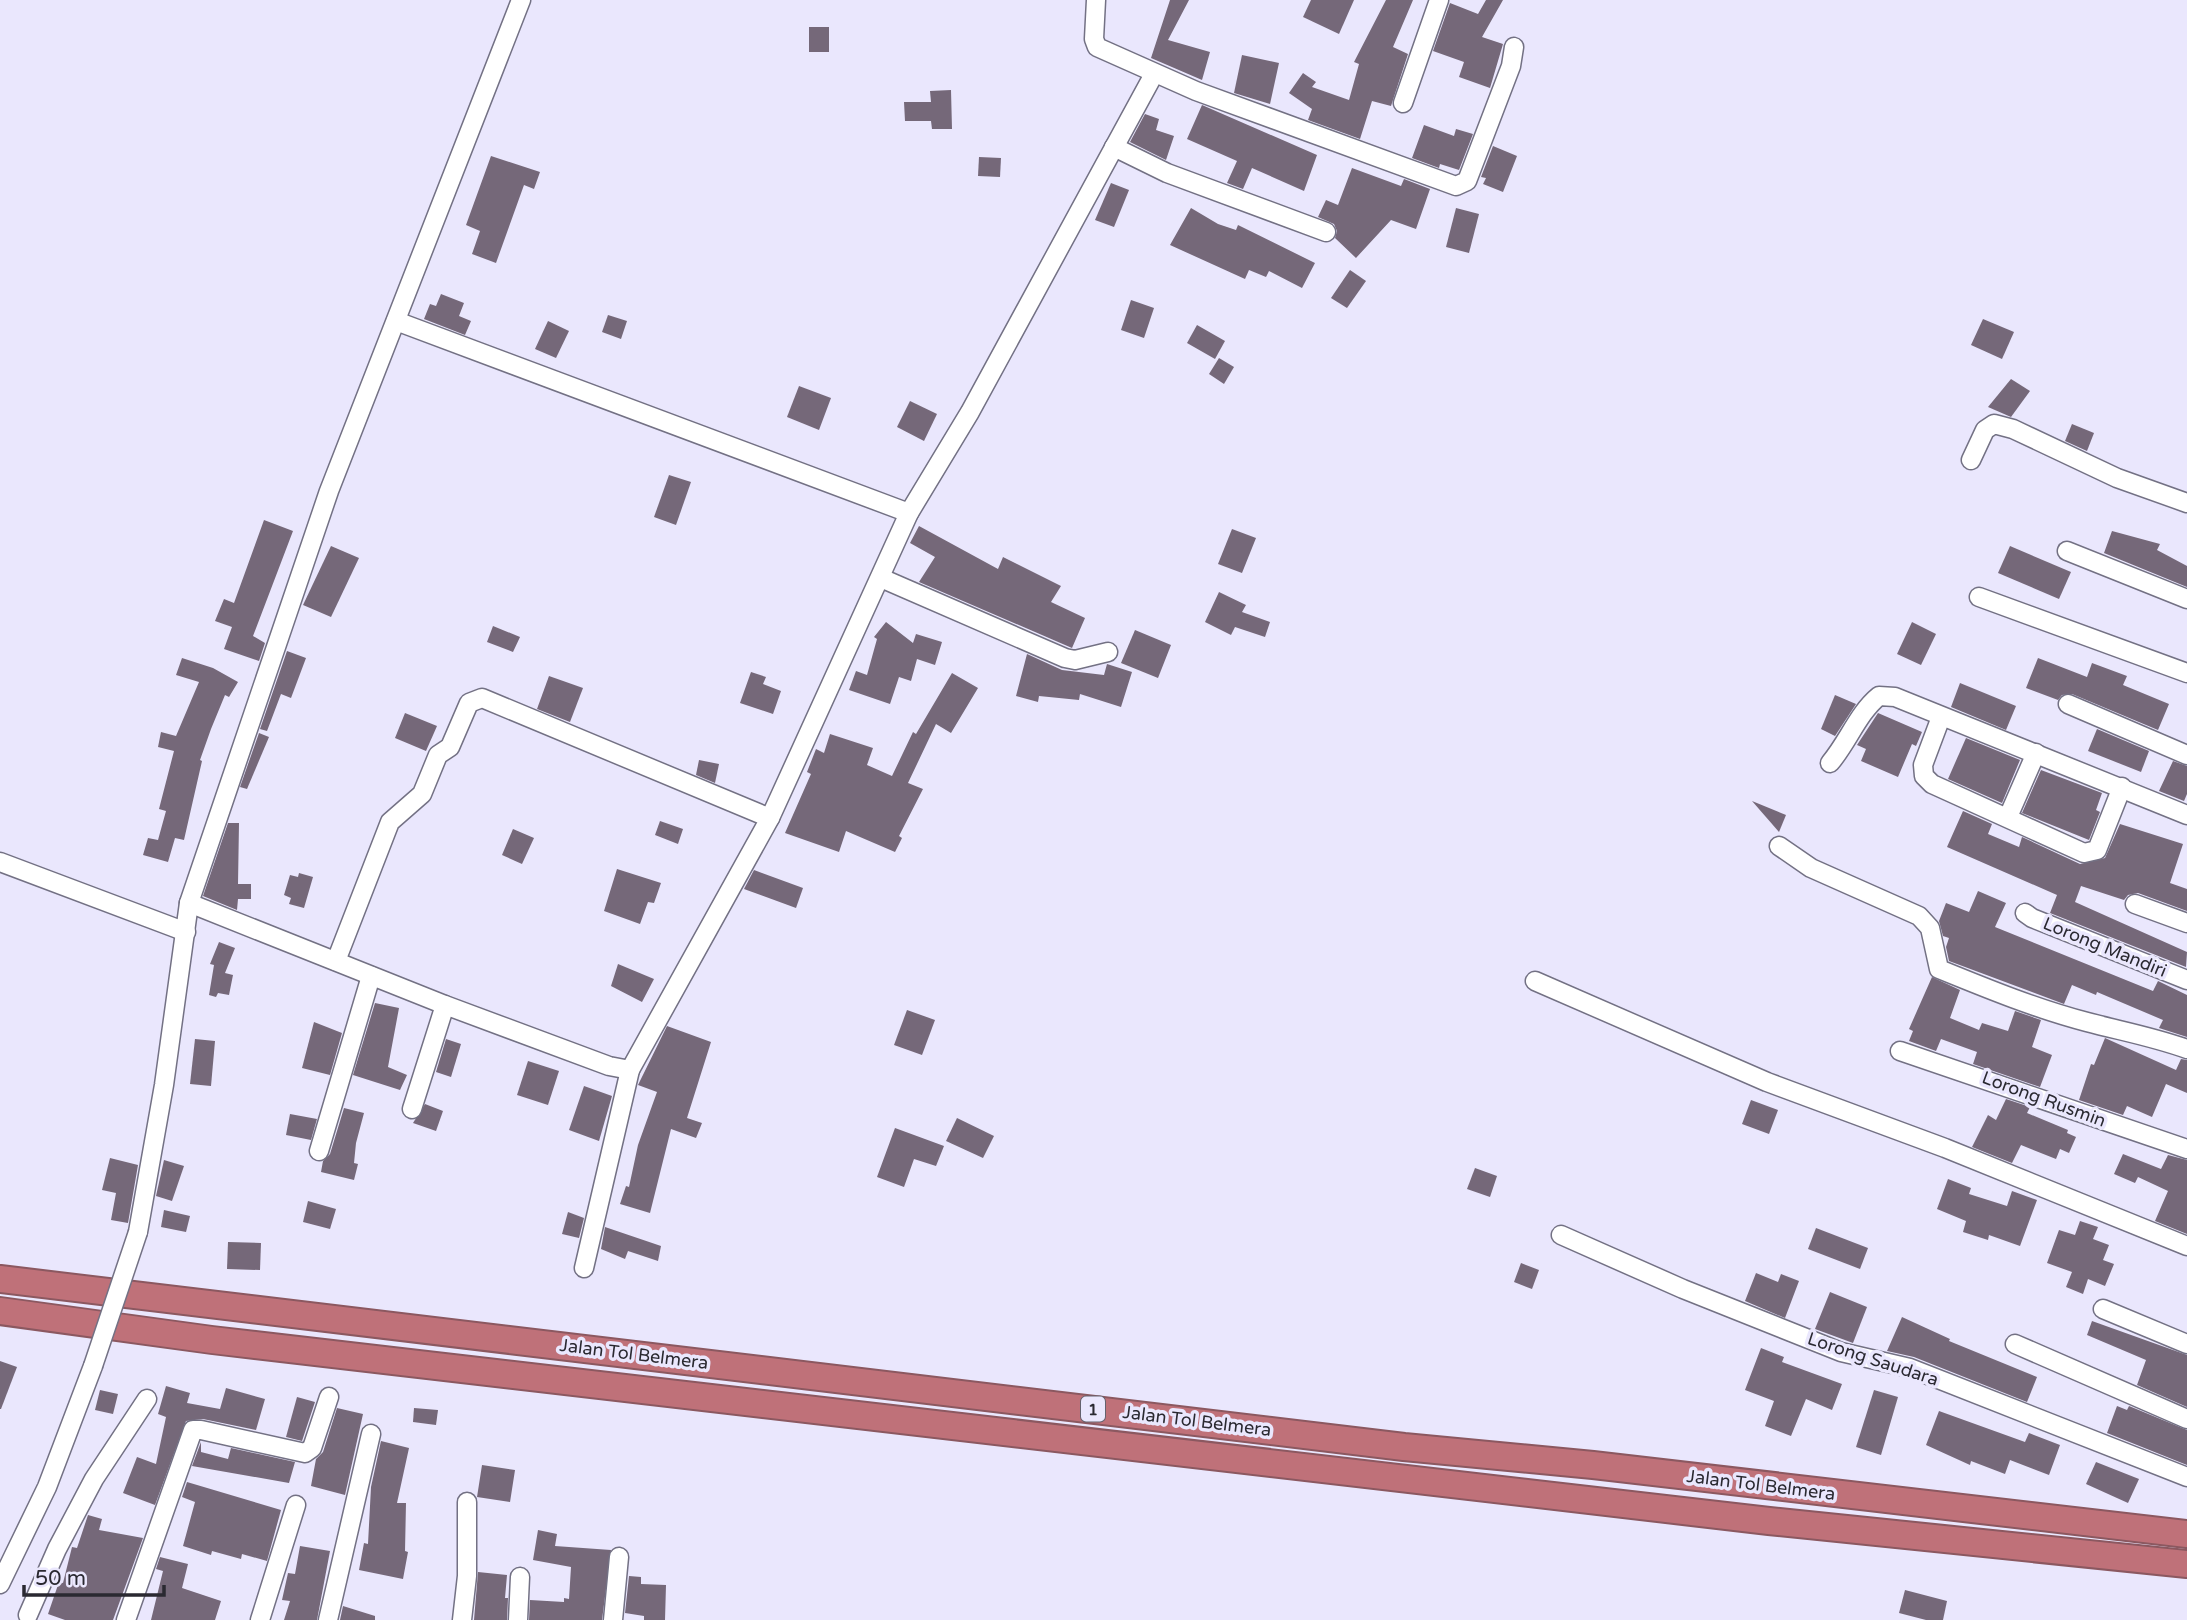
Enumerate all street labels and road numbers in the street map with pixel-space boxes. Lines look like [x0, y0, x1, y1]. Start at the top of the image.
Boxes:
street label: Lorong Mandiri [2040, 912, 2170, 982]
street label: Lorong Rusmin [1979, 1066, 2109, 1132]
street label: Lorong Saudara [1805, 1327, 1941, 1391]
street label: Jalan Tol Belmera [558, 1334, 710, 1374]
road number: 1 [1081, 1396, 1105, 1422]
street label: Jalan Tol Belmera [1121, 1401, 1273, 1441]
street label: Jalan Tol Belmera [1685, 1465, 1837, 1505]

